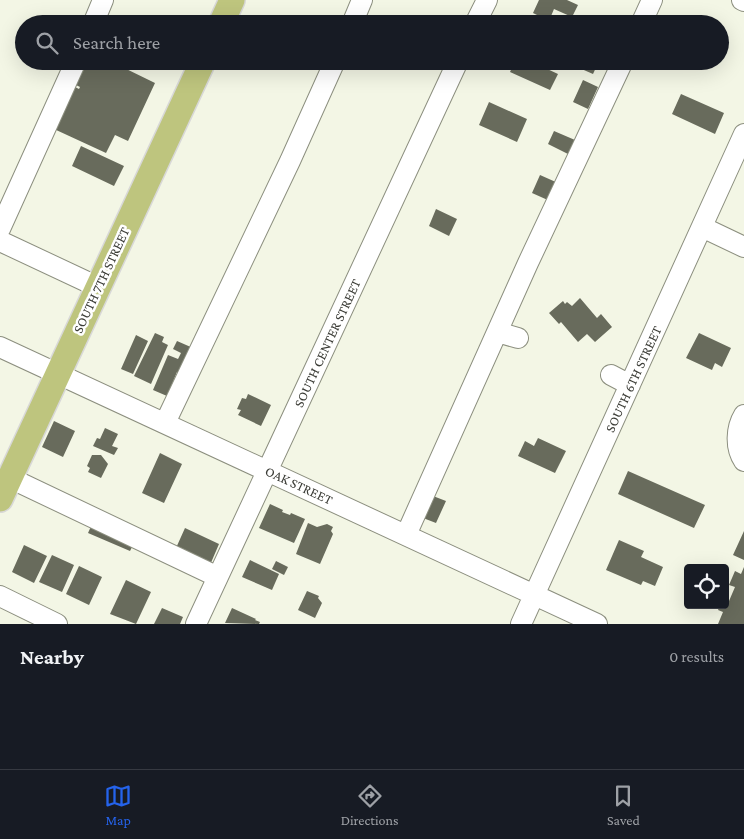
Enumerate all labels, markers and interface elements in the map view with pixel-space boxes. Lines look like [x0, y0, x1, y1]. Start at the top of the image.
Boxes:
search box [15, 15, 729, 70]
icon: search [33, 29, 61, 57]
text: Search here [73, 32, 160, 53]
street label: SOUTH 7TH STREET [69, 224, 133, 335]
street label: SOUTH CENTER STREET [290, 276, 364, 410]
street label: SOUTH 6TH STREET [601, 323, 665, 435]
street label: OAK STREET [263, 462, 336, 508]
map controls [684, 564, 729, 609]
button: locate [684, 564, 729, 609]
text: Nearby [20, 645, 84, 669]
text: 0 results [669, 648, 724, 665]
tab: Map [104, 782, 132, 828]
tab: Directions [341, 782, 399, 828]
tab: Saved [607, 782, 640, 828]

